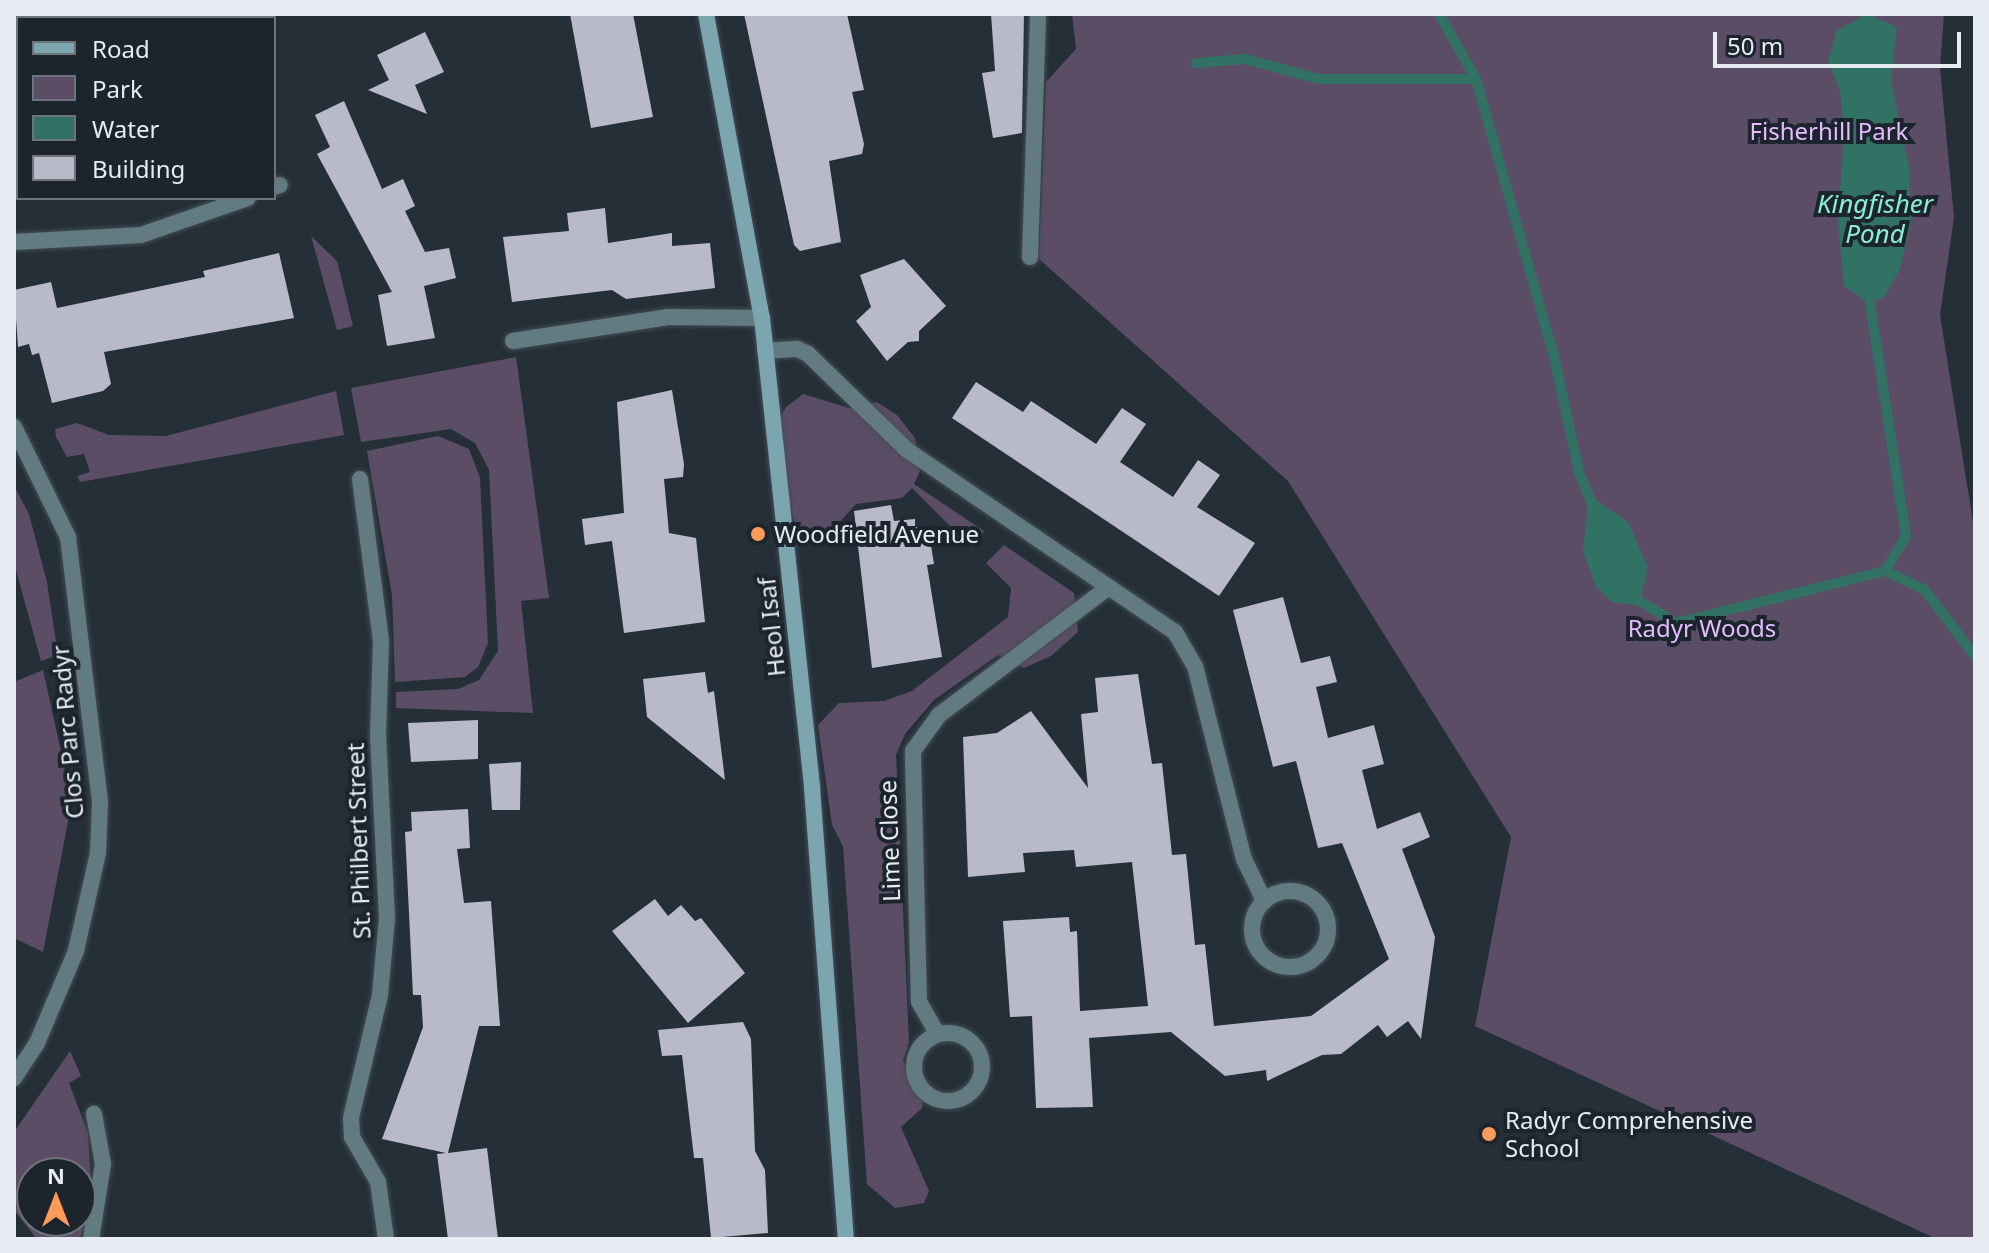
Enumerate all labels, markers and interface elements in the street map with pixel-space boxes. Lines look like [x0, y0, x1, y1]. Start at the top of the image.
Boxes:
legend [16, 16, 276, 200]
scale bar [1717, 16, 1965, 66]
text: 50 m [1727, 29, 1783, 62]
text: Road [92, 32, 150, 65]
text: Park [92, 72, 143, 105]
text: Water [92, 112, 159, 145]
park label: Fisherhill Park [1750, 117, 1908, 145]
text: Building [92, 152, 185, 185]
water label: Kingfisher Pond [1817, 188, 1933, 250]
place label: Woodfield Avenue [774, 520, 979, 548]
marker: Woodfield Avenue [749, 525, 767, 543]
street label: Heol Isaf [751, 576, 791, 678]
park label: Radyr Woods [1628, 614, 1776, 642]
street label: Clos Parc Radyr [45, 644, 89, 820]
street label: St. Philbert Street [340, 742, 376, 940]
street label: Lime Close [872, 780, 906, 902]
place label: Radyr Comprehensive School [1505, 1106, 1753, 1162]
marker: Radyr Comprehensive School [1480, 1125, 1498, 1143]
north arrow [16, 1157, 96, 1237]
text: N [47, 1160, 65, 1190]

